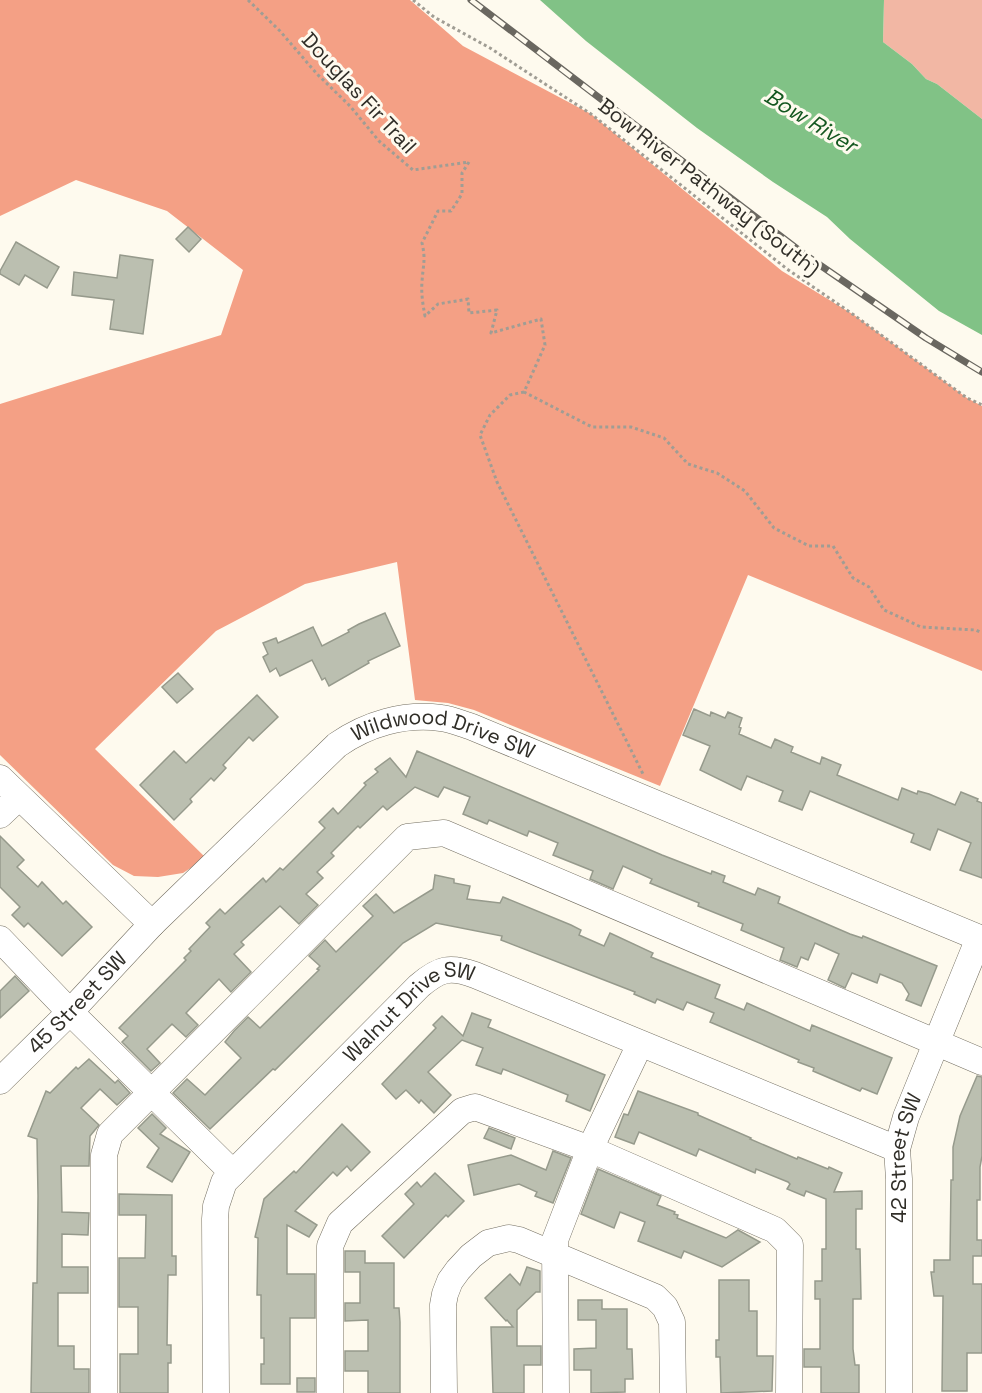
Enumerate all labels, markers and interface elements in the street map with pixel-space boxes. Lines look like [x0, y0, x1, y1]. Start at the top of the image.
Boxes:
street label: Douglas Fir Trail [296, 26, 423, 159]
water label: Bow River [760, 81, 865, 160]
street label: Bow River Pathway (South) [593, 92, 825, 282]
street label: Wildwood Drive SW [347, 703, 539, 765]
street label: 45 Street SW [22, 946, 132, 1059]
street label: Walnut Drive SW [337, 956, 478, 1068]
street label: 42 Street SW [883, 1089, 927, 1223]

